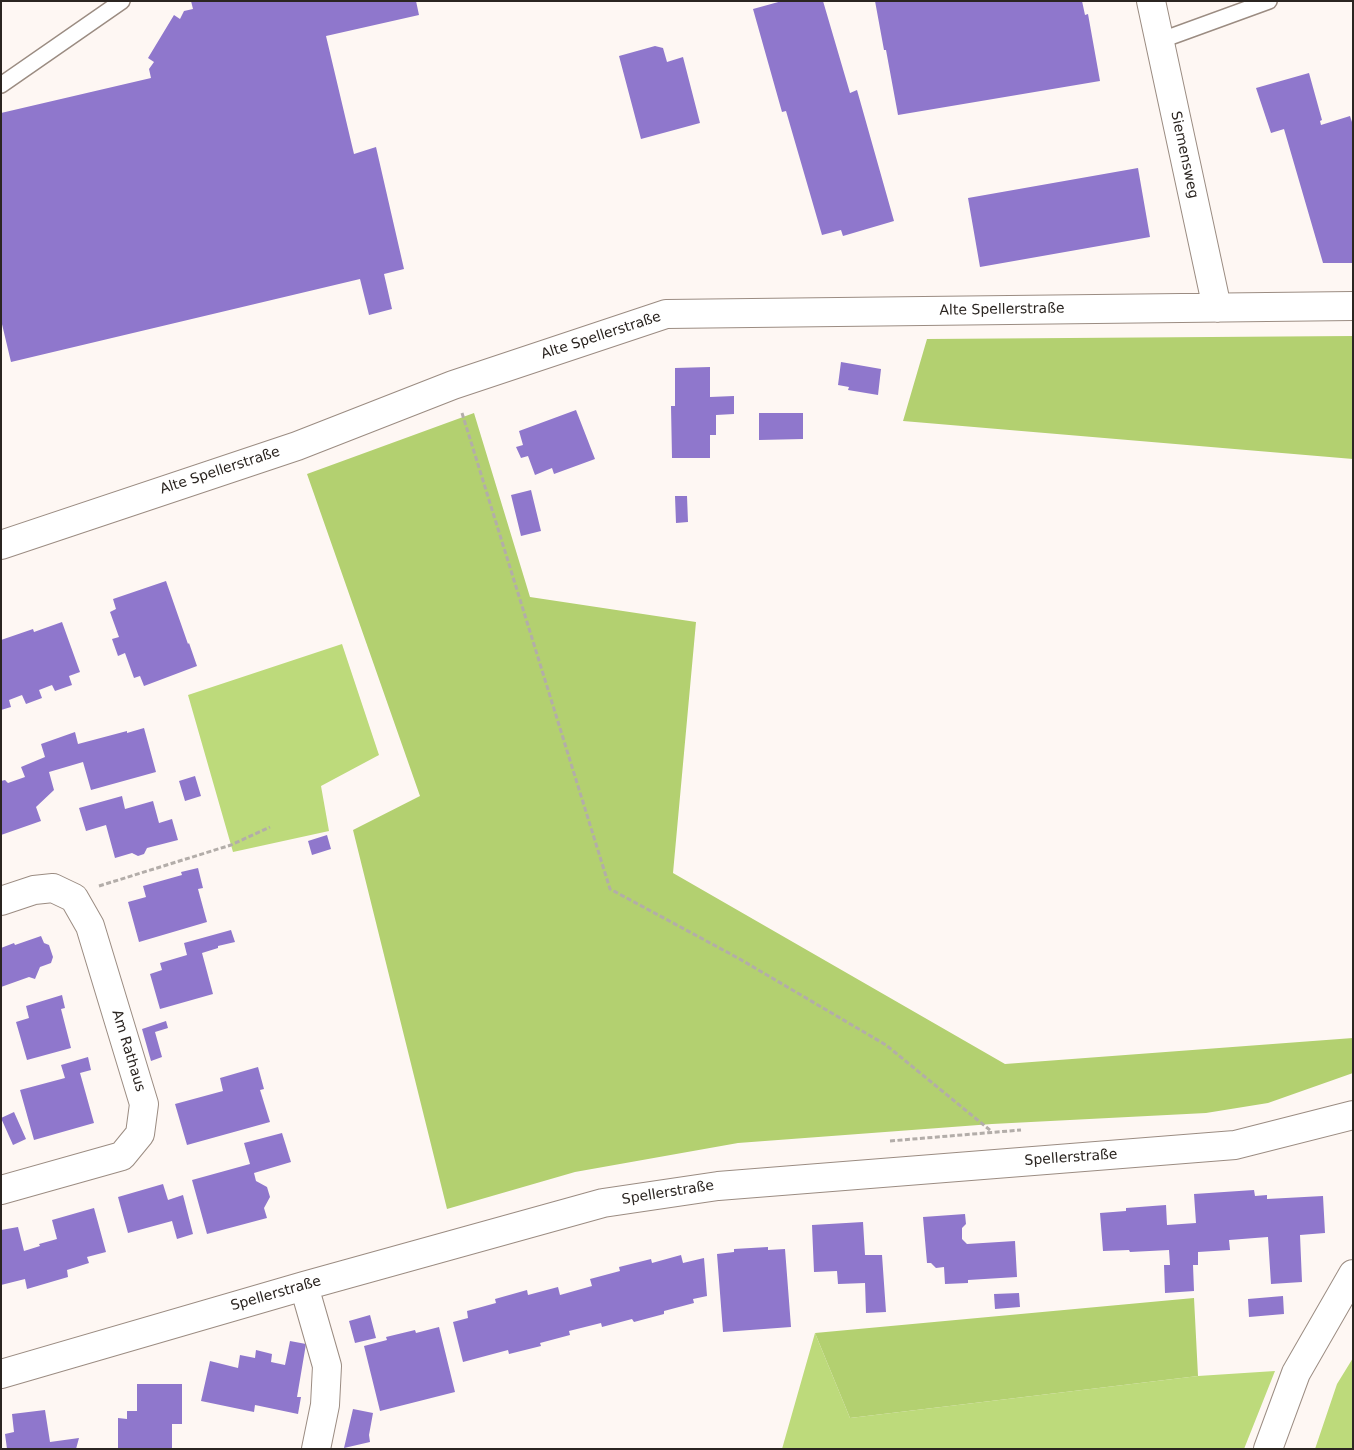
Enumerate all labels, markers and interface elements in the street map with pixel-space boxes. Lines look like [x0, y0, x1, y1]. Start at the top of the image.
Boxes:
street label: Siemensweg [1167, 110, 1201, 200]
street label: Alte Spellerstraße [939, 301, 1065, 319]
street label: Alte Spellerstraße [539, 309, 663, 363]
street label: Alte Spellerstraße [158, 444, 282, 498]
street label: Am Rathaus [108, 1008, 148, 1094]
street label: Spellerstraße [1024, 1146, 1118, 1170]
street label: Spellerstraße [621, 1177, 715, 1209]
street label: Spellerstraße [229, 1273, 323, 1315]

